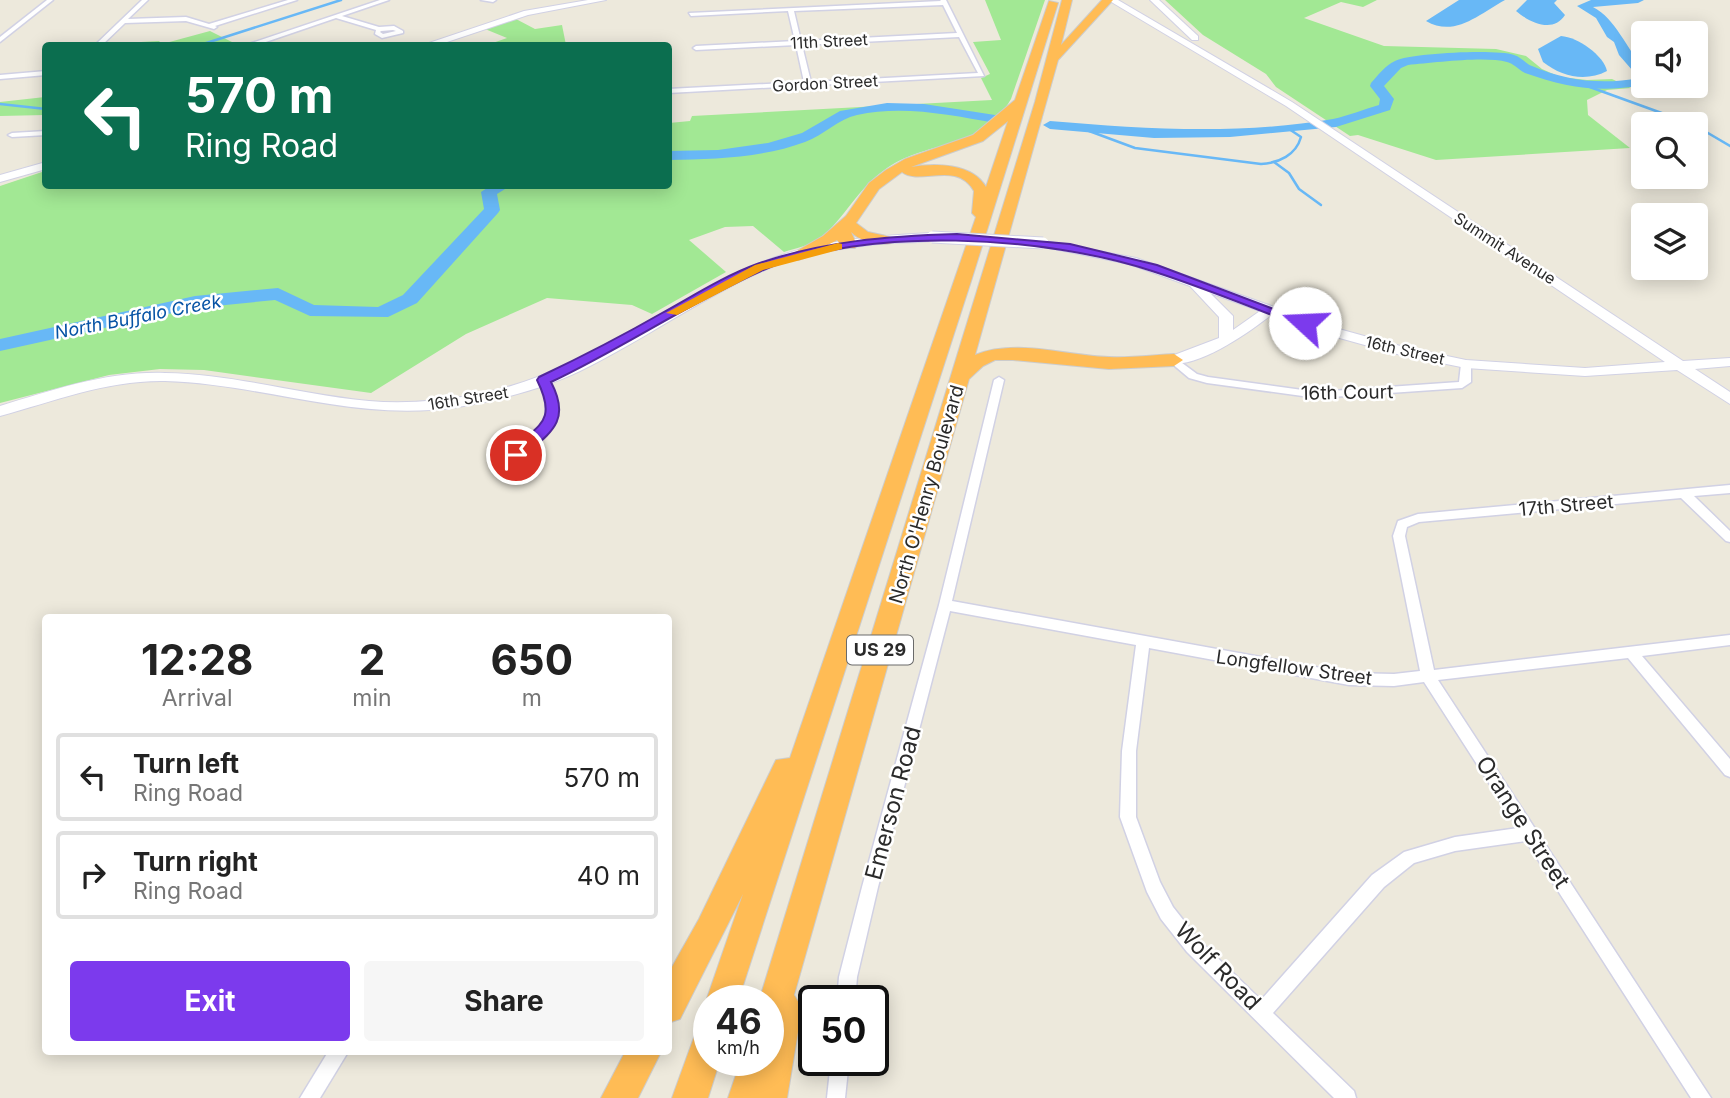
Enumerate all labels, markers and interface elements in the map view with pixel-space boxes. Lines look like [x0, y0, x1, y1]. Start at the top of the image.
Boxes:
map controls [1631, 21, 1708, 280]
button: sound [1631, 21, 1708, 98]
street label: 11th Street [790, 29, 868, 53]
text: 570 m [185, 66, 333, 125]
icon: left [70, 70, 161, 161]
street label: Gordon Street [772, 70, 878, 96]
button: search [1631, 112, 1708, 189]
text: Ring Road [185, 126, 338, 165]
button: layers [1631, 203, 1708, 280]
street label: Summit Avenue [1450, 208, 1560, 288]
position arrow [1268, 286, 1342, 360]
water label: North Buffalo Creek [53, 290, 224, 343]
street label: 16th Street [1363, 331, 1447, 369]
street label: 16th Court [1301, 380, 1393, 405]
street label: 16th Street [427, 382, 509, 414]
street label: North O'Henry Boulevard [884, 382, 969, 606]
pin [486, 425, 546, 485]
icon: arrive [497, 436, 535, 474]
street label: 17th Street [1518, 490, 1614, 521]
text: 12:28 [141, 634, 253, 685]
text: 2 [359, 634, 385, 685]
text: 650 [491, 634, 573, 685]
road number: US 29 [847, 636, 913, 664]
street label: Longfellow Street [1214, 645, 1373, 690]
text: Arrival [162, 684, 233, 712]
text: min [352, 684, 392, 712]
text: m [522, 684, 542, 712]
street label: Emerson Road [859, 723, 927, 883]
text: Turn left [133, 748, 239, 779]
street label: Orange Street [1470, 751, 1576, 894]
icon: left [74, 758, 112, 796]
text: 570 m [563, 762, 640, 793]
text: Ring Road [133, 779, 243, 807]
text: Turn right [133, 846, 258, 877]
icon: right [74, 856, 112, 894]
text: 40 m [577, 860, 640, 891]
text: Ring Road [133, 877, 243, 905]
street label: Wolf Road [1169, 916, 1267, 1016]
button: Exit [70, 961, 350, 1041]
button: Share [364, 961, 644, 1041]
speed limit sign: 50 [798, 985, 889, 1076]
text: 46 [715, 1000, 762, 1042]
text: km/h [717, 1037, 760, 1058]

